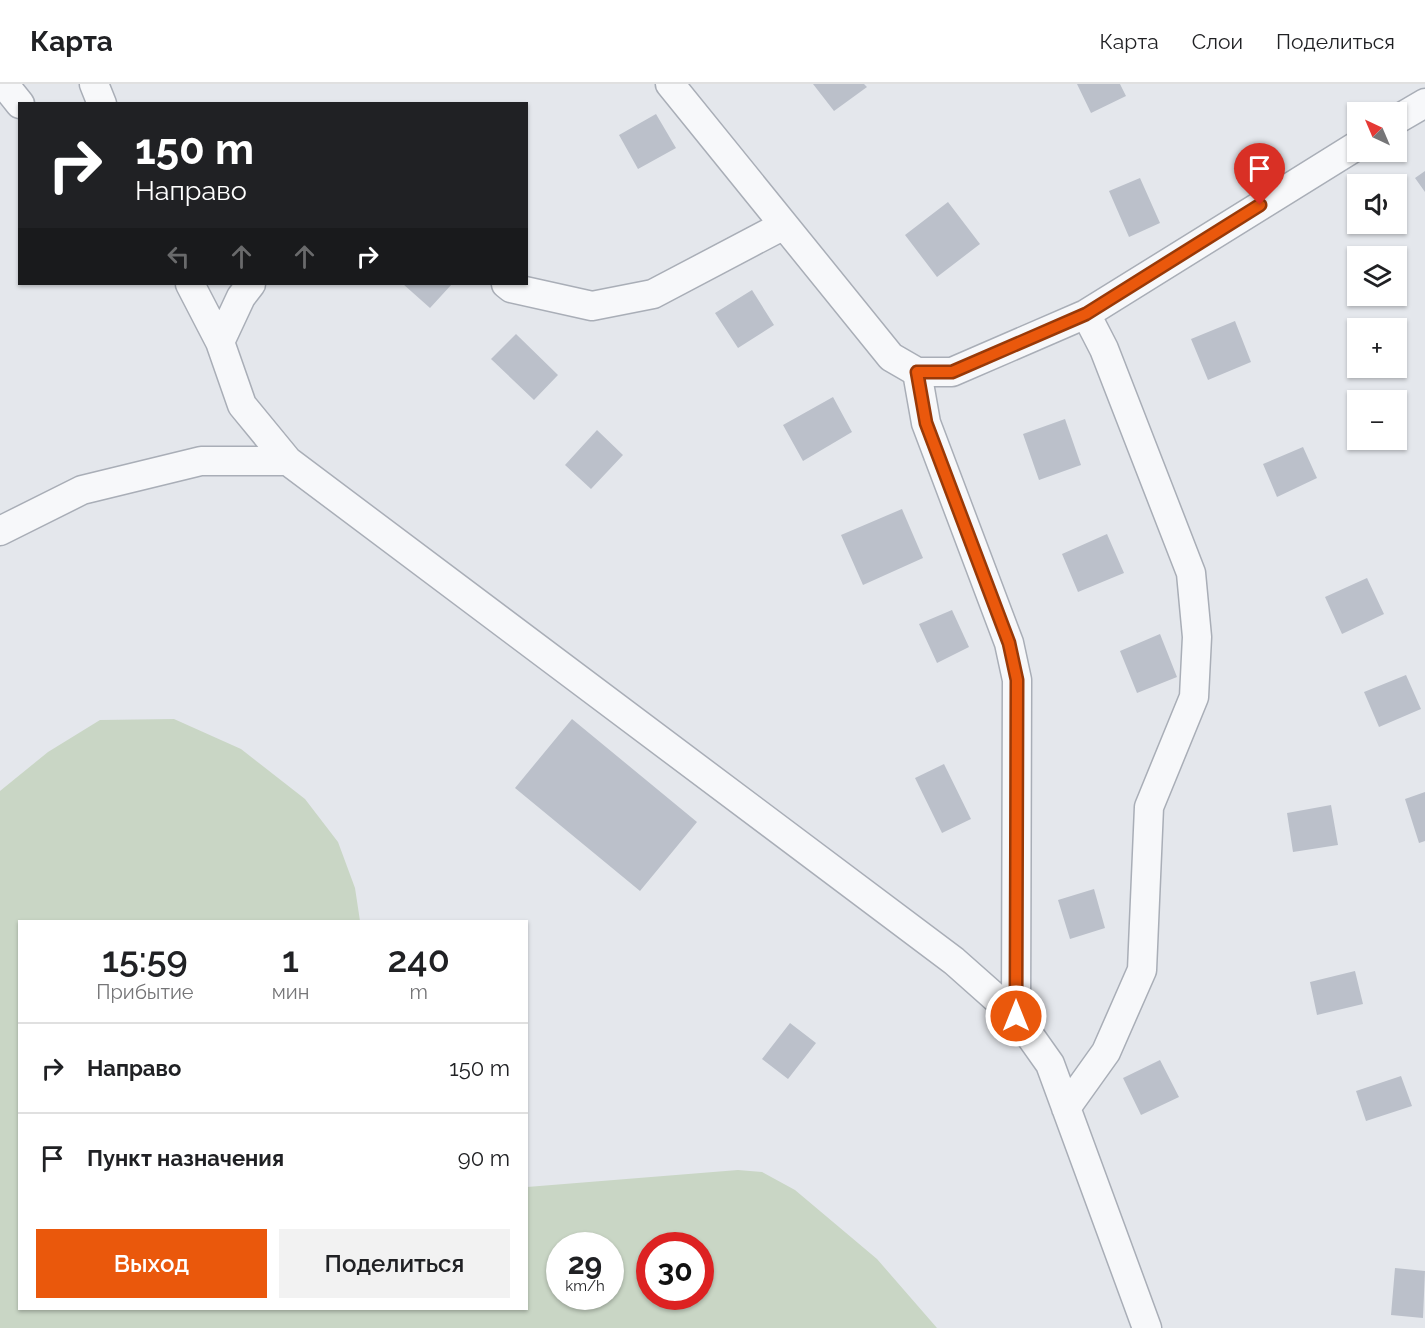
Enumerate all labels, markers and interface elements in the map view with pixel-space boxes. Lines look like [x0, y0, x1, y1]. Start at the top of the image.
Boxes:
text: Карта [30, 25, 113, 58]
text: Карта [1100, 29, 1159, 54]
text: Слои [1192, 29, 1243, 54]
text: Поделиться [1276, 29, 1395, 54]
north arrow [1347, 102, 1407, 162]
map controls [1347, 102, 1407, 450]
text: 150 m [135, 125, 254, 174]
icon: right [36, 126, 114, 204]
pin [1234, 143, 1285, 205]
icon: arrive [1243, 152, 1276, 185]
button: sound [1347, 174, 1407, 234]
text: Направо [135, 175, 247, 206]
icon: left [162, 240, 195, 273]
icon: ahead [225, 240, 258, 273]
icon: ahead [288, 240, 321, 273]
icon: right [351, 240, 384, 273]
button: layers [1347, 246, 1407, 306]
button: + [1347, 318, 1407, 378]
button: − [1347, 390, 1407, 450]
text: 15:59 [102, 938, 188, 980]
text: 1 [282, 938, 299, 980]
text: 240 [388, 938, 450, 980]
text: Прибытие [96, 980, 194, 1004]
text: мин [272, 980, 309, 1004]
text: m [409, 980, 428, 1004]
position arrow [984, 984, 1048, 1048]
icon: right [36, 1052, 69, 1085]
text: Направо [87, 1055, 181, 1081]
text: 150 m [449, 1055, 510, 1081]
icon: arrive [36, 1142, 69, 1175]
text: Пункт назначения [87, 1145, 284, 1171]
text: 90 m [458, 1145, 510, 1171]
button: Выход [36, 1229, 267, 1298]
button: Поделиться [279, 1229, 510, 1298]
speed limit sign: 30 [636, 1232, 714, 1310]
text: 29 [568, 1246, 602, 1281]
text: km/h [565, 1277, 605, 1295]

